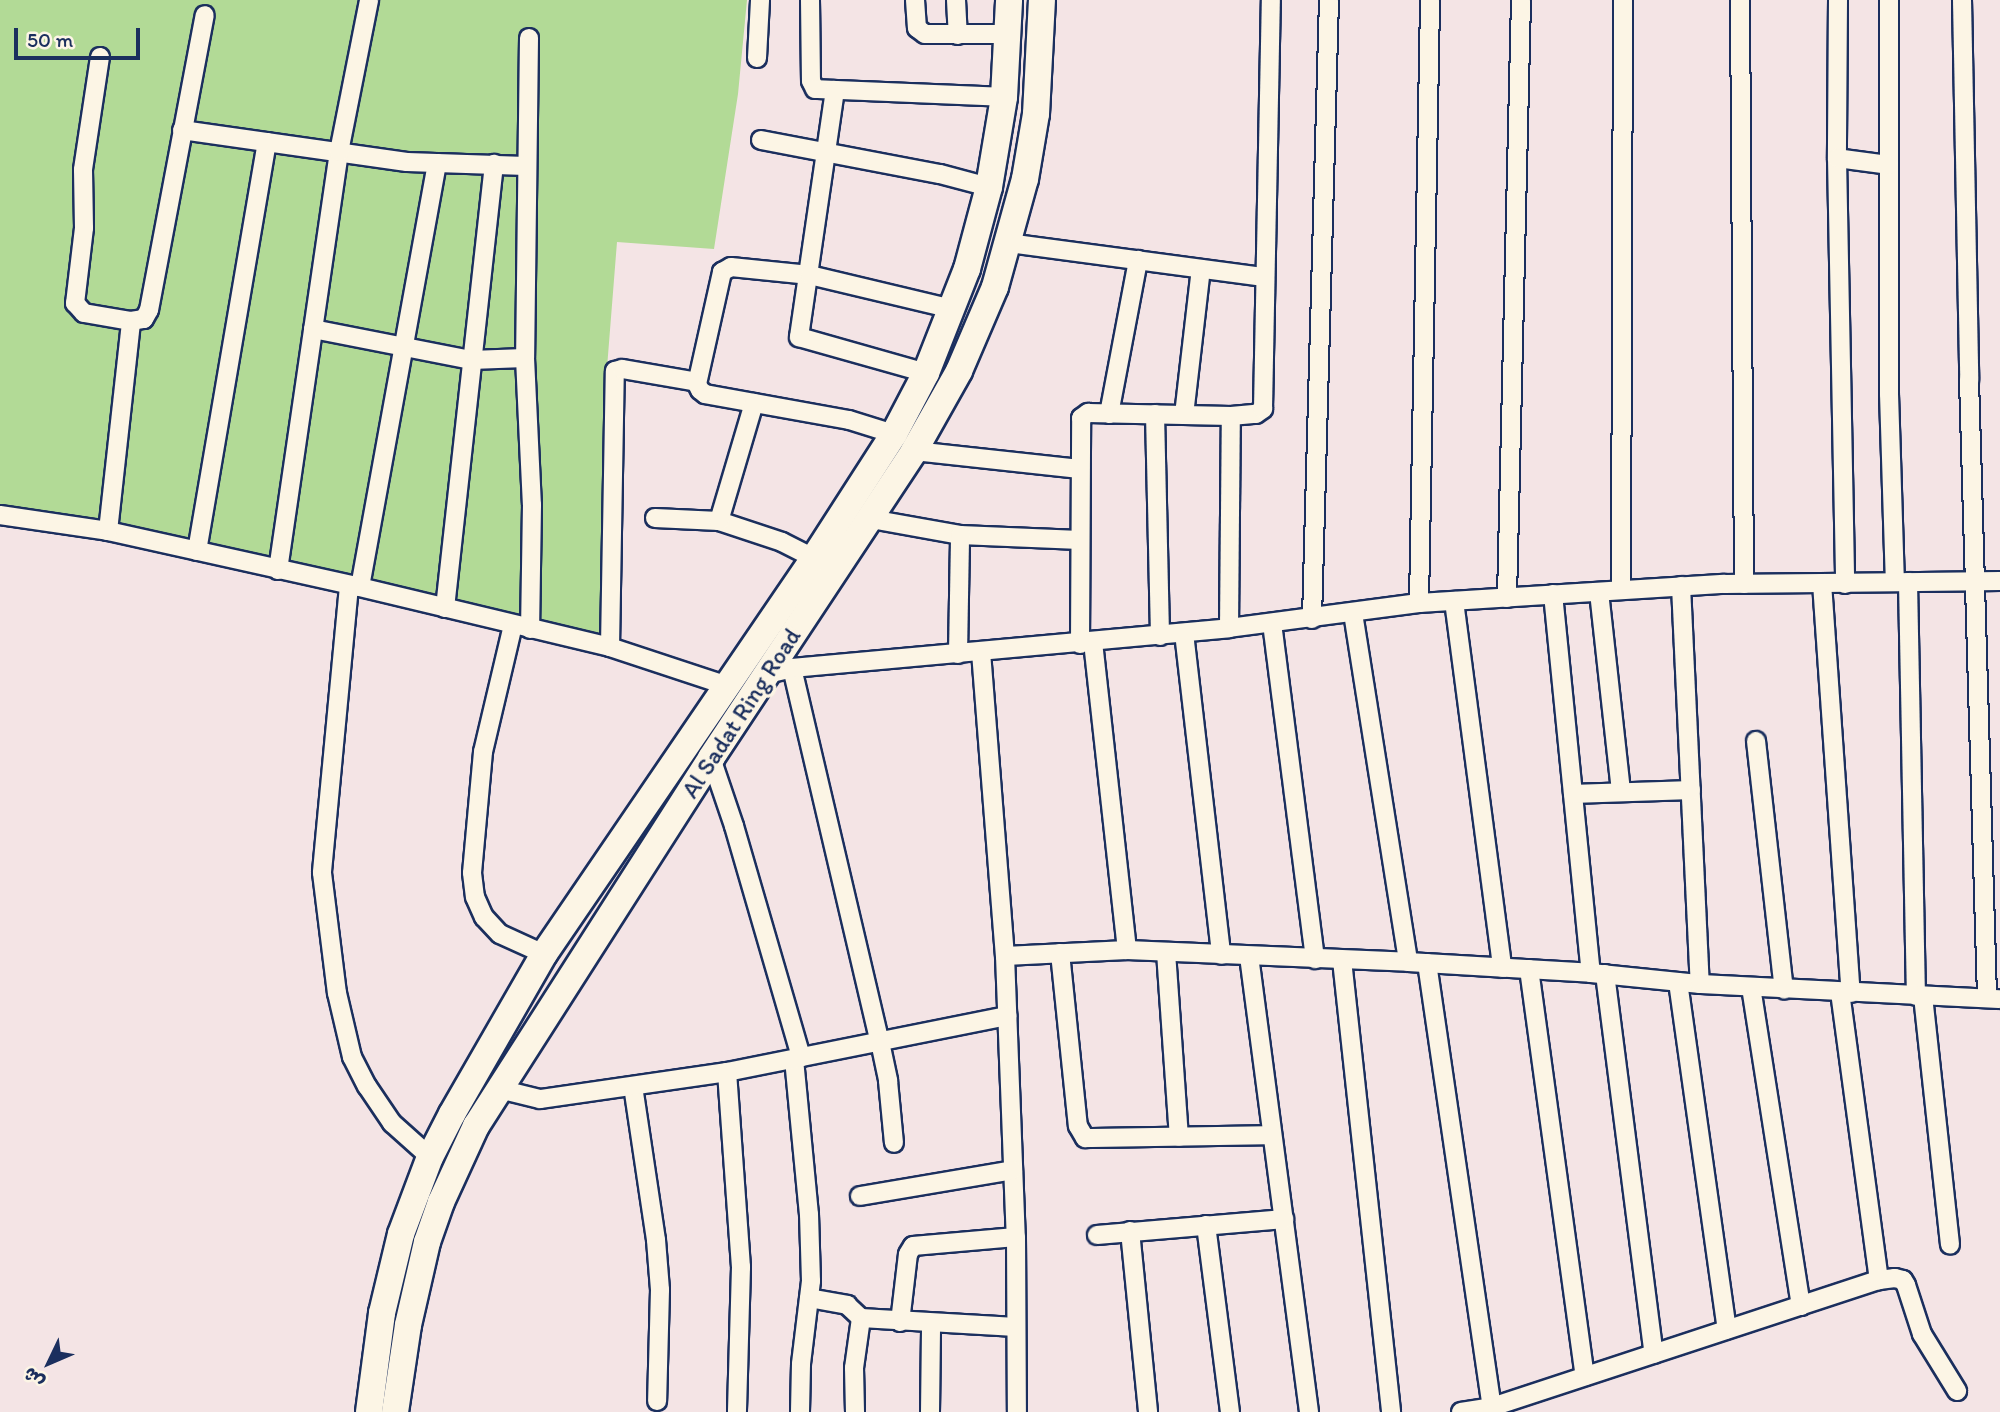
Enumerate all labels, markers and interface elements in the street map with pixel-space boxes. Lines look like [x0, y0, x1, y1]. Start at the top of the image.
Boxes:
scale bar [18, 14, 144, 58]
text: 50 m [27, 27, 73, 52]
street label: Al Sadat Ring Road [675, 623, 807, 803]
north arrow [14, 1328, 84, 1398]
text: ش [18, 1362, 49, 1393]

